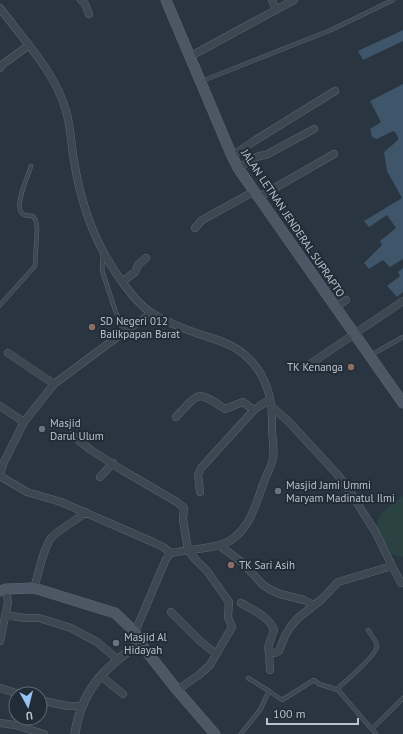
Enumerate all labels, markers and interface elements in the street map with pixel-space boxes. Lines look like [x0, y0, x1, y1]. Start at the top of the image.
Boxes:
street label: JALAN LETNAN JENDERAL SUPRAPTO [238, 146, 348, 300]
place label: SD Negeri 012 Balikpapan Barat [100, 314, 180, 341]
marker: SD Negeri 012 Balikpapan Barat [87, 322, 97, 332]
place label: TK Kenanga [287, 360, 343, 374]
marker: TK Kenanga [346, 362, 356, 372]
place label: Masjid Darul Ulum [50, 416, 104, 443]
marker: Masjid Darul Ulum [37, 424, 47, 434]
place label: Masjid Jami Ummi Maryam Madinatul Ilmi [286, 478, 395, 505]
marker: Masjid Jami Ummi Maryam Madinatul Ilmi [273, 486, 283, 496]
place label: TK Sari Asih [239, 558, 295, 572]
marker: TK Sari Asih [226, 560, 236, 570]
place label: Masjid Al Hidayah [124, 630, 168, 657]
marker: Masjid Al Hidayah [111, 638, 121, 648]
north arrow [8, 686, 48, 726]
scale bar [267, 700, 358, 726]
text: 100 m [273, 706, 306, 721]
text: U [25, 709, 33, 723]

